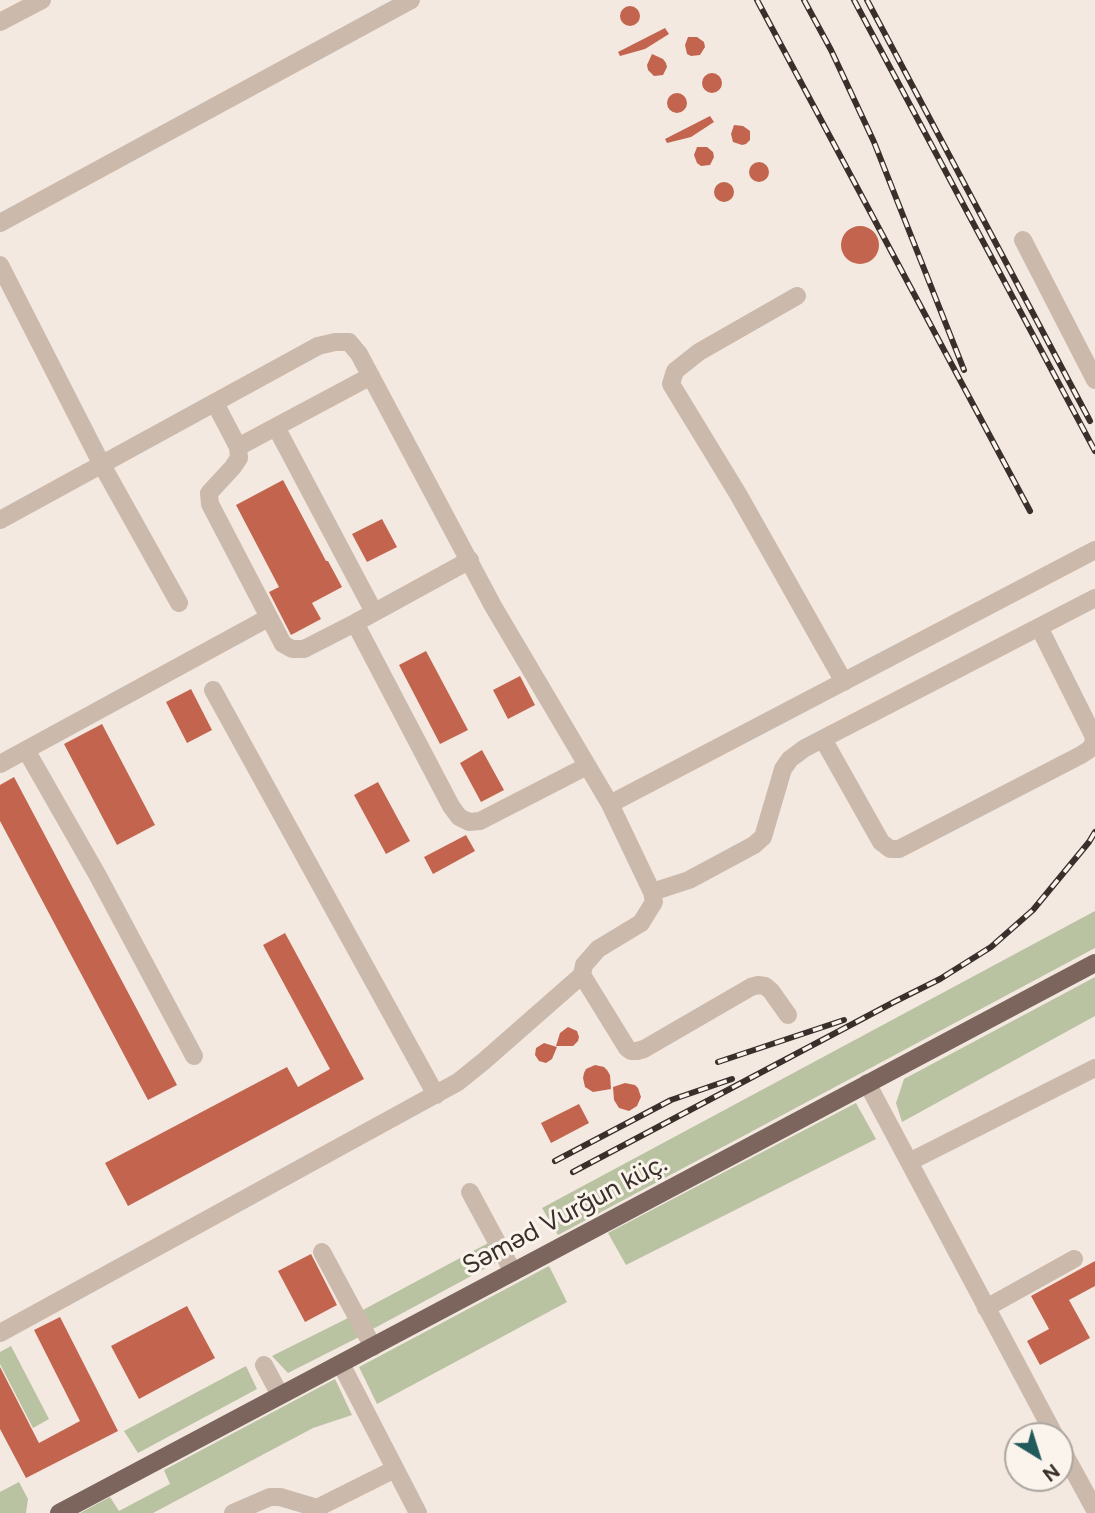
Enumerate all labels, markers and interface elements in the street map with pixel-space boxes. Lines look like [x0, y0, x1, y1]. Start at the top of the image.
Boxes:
street label: Səməd Vurğun küç. [457, 1148, 673, 1282]
north arrow [1004, 1422, 1074, 1492]
text: N [1038, 1459, 1064, 1486]

